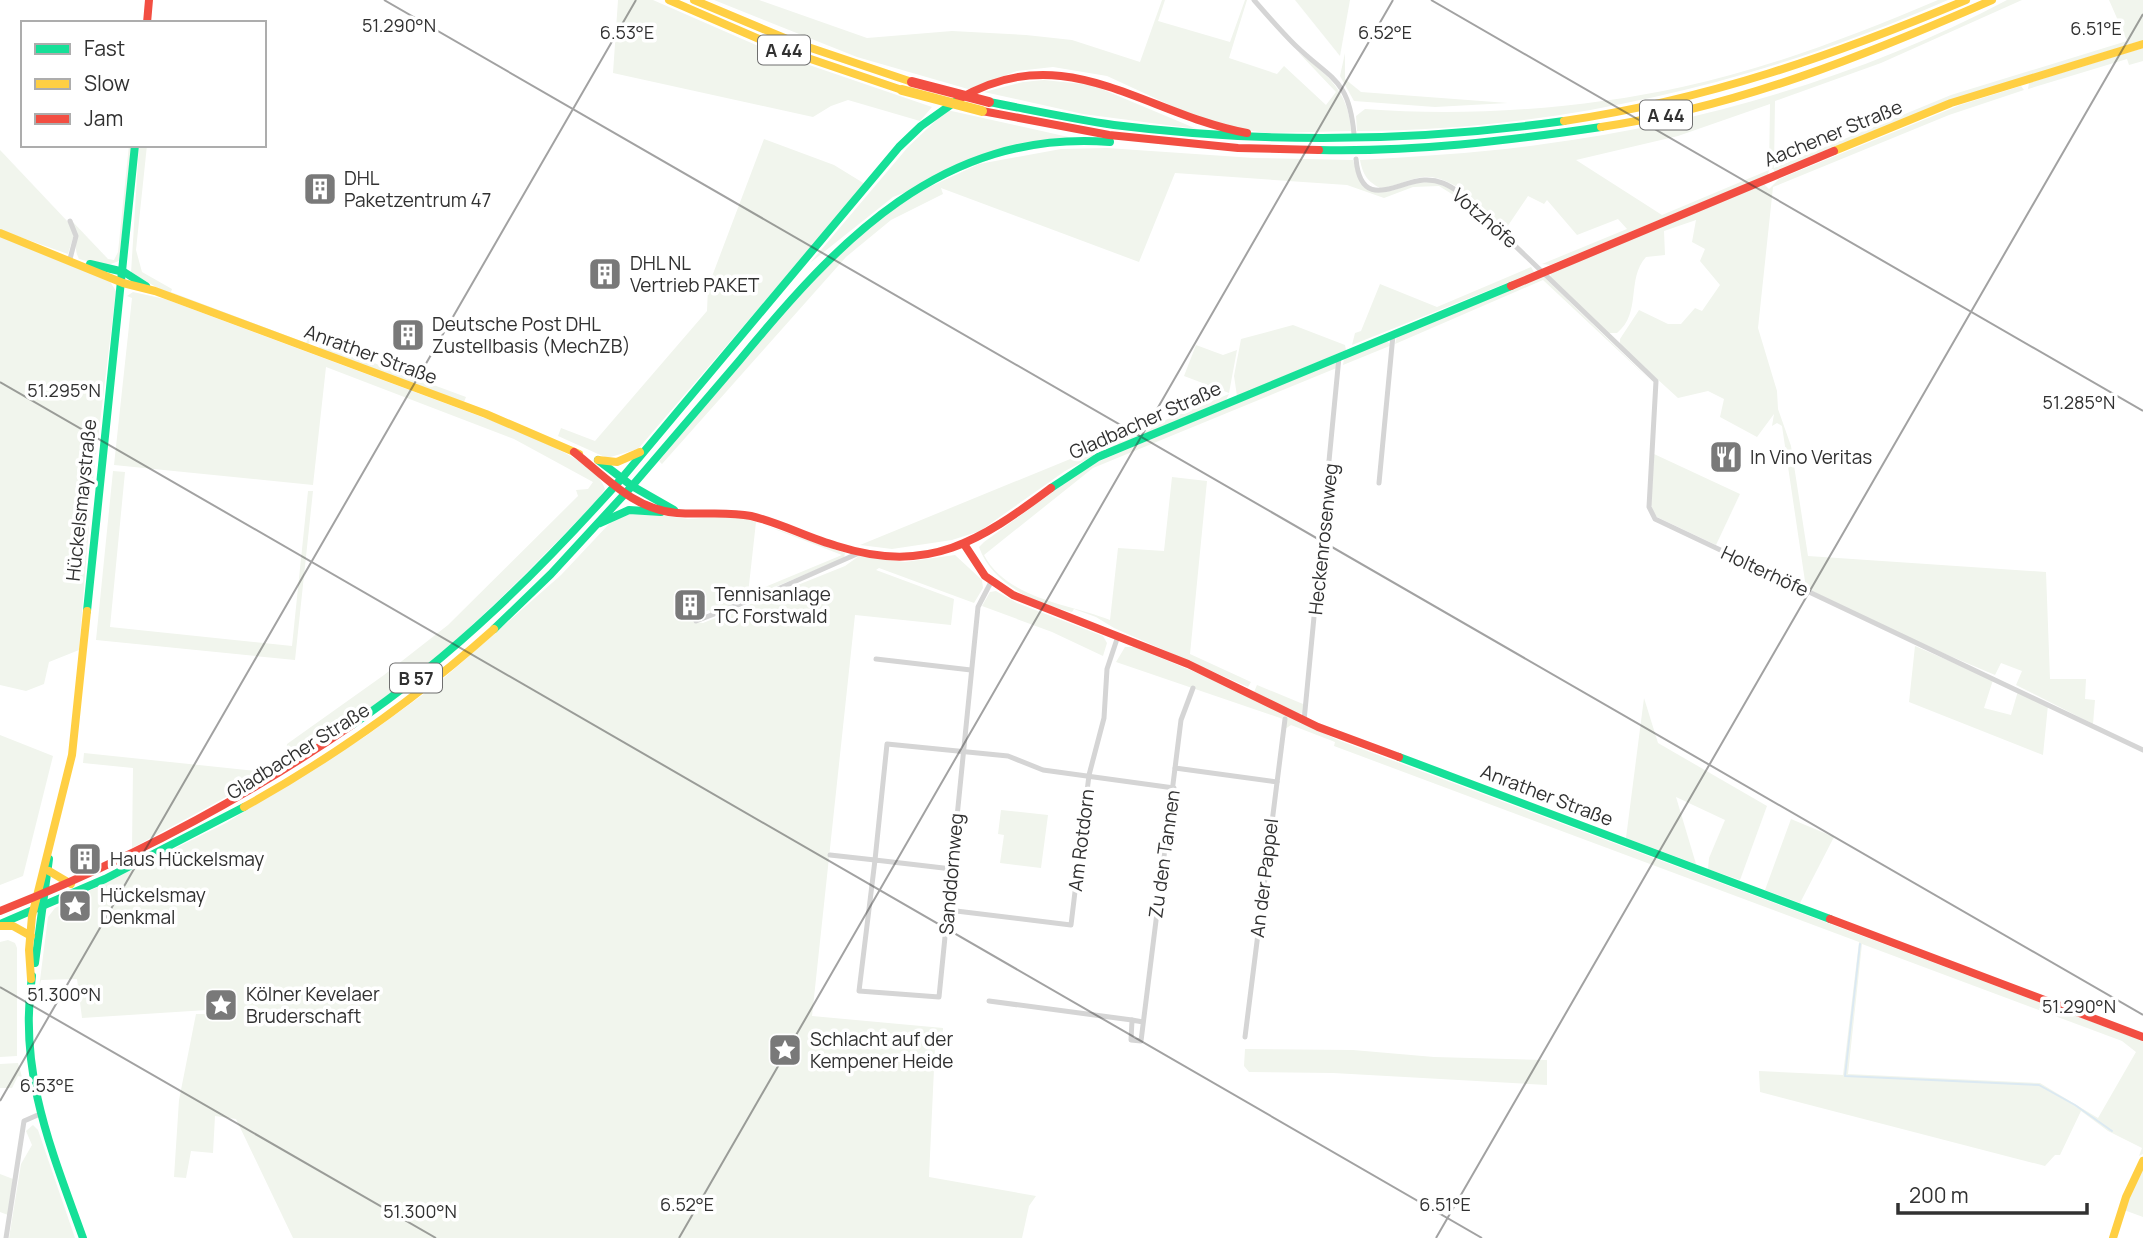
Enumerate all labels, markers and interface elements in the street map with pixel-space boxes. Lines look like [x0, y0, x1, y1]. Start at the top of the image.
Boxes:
text: 51.290°N [362, 13, 436, 37]
text: 6.51°E [2070, 16, 2122, 40]
text: 6.53°E [600, 20, 654, 44]
text: 6.52°E [1358, 20, 1412, 44]
legend [21, 21, 266, 147]
text: Fast [84, 34, 125, 62]
road number: A 44 [758, 36, 810, 64]
text: Slow [84, 69, 130, 97]
street label: Aachener Straße [1760, 93, 1906, 173]
road number: A 44 [1640, 100, 1692, 130]
text: Jam [84, 104, 123, 132]
place label: DHL Paketzentrum 47 [344, 165, 491, 213]
building icon: DHL Paketzentrum 47 [301, 170, 339, 208]
street label: Votzhöfe [1447, 182, 1523, 254]
place label: DHL NL Vertrieb PAKET [630, 250, 760, 298]
building icon: DHL NL Vertrieb PAKET [586, 255, 624, 293]
place label: Deutsche Post DHL Zustellbasis (MechZB) [432, 311, 631, 359]
building icon: Deutsche Post DHL Zustellbasis (MechZB) [389, 316, 427, 354]
street label: Anrather Straße [301, 318, 441, 390]
street label: Gladbacher Straße [1065, 375, 1225, 465]
text: 51.295°N [27, 378, 101, 402]
text: 51.285°N [2043, 390, 2115, 414]
street label: Hückelsmaystraße [60, 418, 102, 582]
restaurant icon: In Vino Veritas [1707, 438, 1745, 476]
place label: In Vino Veritas [1750, 444, 1872, 470]
street label: Heckenrosenweg [1302, 462, 1344, 616]
street label: Holterhöfe [1717, 539, 1813, 603]
place label: Tennisanlage TC Forstwald [714, 581, 831, 629]
building icon: Tennisanlage TC Forstwald [671, 586, 709, 624]
road number: B 57 [390, 664, 442, 692]
street label: Gladbacher Straße [222, 697, 374, 805]
street label: Anrather Straße [1477, 758, 1617, 832]
street label: Am Rotdorn [1062, 787, 1100, 893]
street label: Zu den Tannen [1142, 788, 1186, 920]
street label: Sanddornweg [933, 812, 969, 936]
street label: An der Pappel [1244, 817, 1284, 939]
building icon: Haus Hückelsmay [66, 840, 104, 878]
place label: Haus Hückelsmay [110, 846, 264, 872]
place label: Hückelsmay Denkmal [100, 882, 206, 930]
place icon: Hückelsmay Denkmal [56, 887, 94, 925]
place label: Kölner Kevelaer Bruderschaft [246, 981, 380, 1029]
text: 51.300°N [27, 982, 101, 1006]
place icon: Kölner Kevelaer Bruderschaft [202, 986, 240, 1024]
text: 51.290°N [2042, 994, 2116, 1018]
place label: Schlacht auf der Kempener Heide [810, 1026, 953, 1074]
place icon: Schlacht auf der Kempener Heide [766, 1031, 804, 1069]
text: 6.53°E [20, 1073, 74, 1097]
scale bar [1898, 1172, 2087, 1216]
text: 200 m [1909, 1181, 1969, 1209]
text: 6.52°E [660, 1192, 714, 1216]
text: 6.51°E [1419, 1192, 1471, 1216]
text: 51.300°N [383, 1199, 457, 1223]

